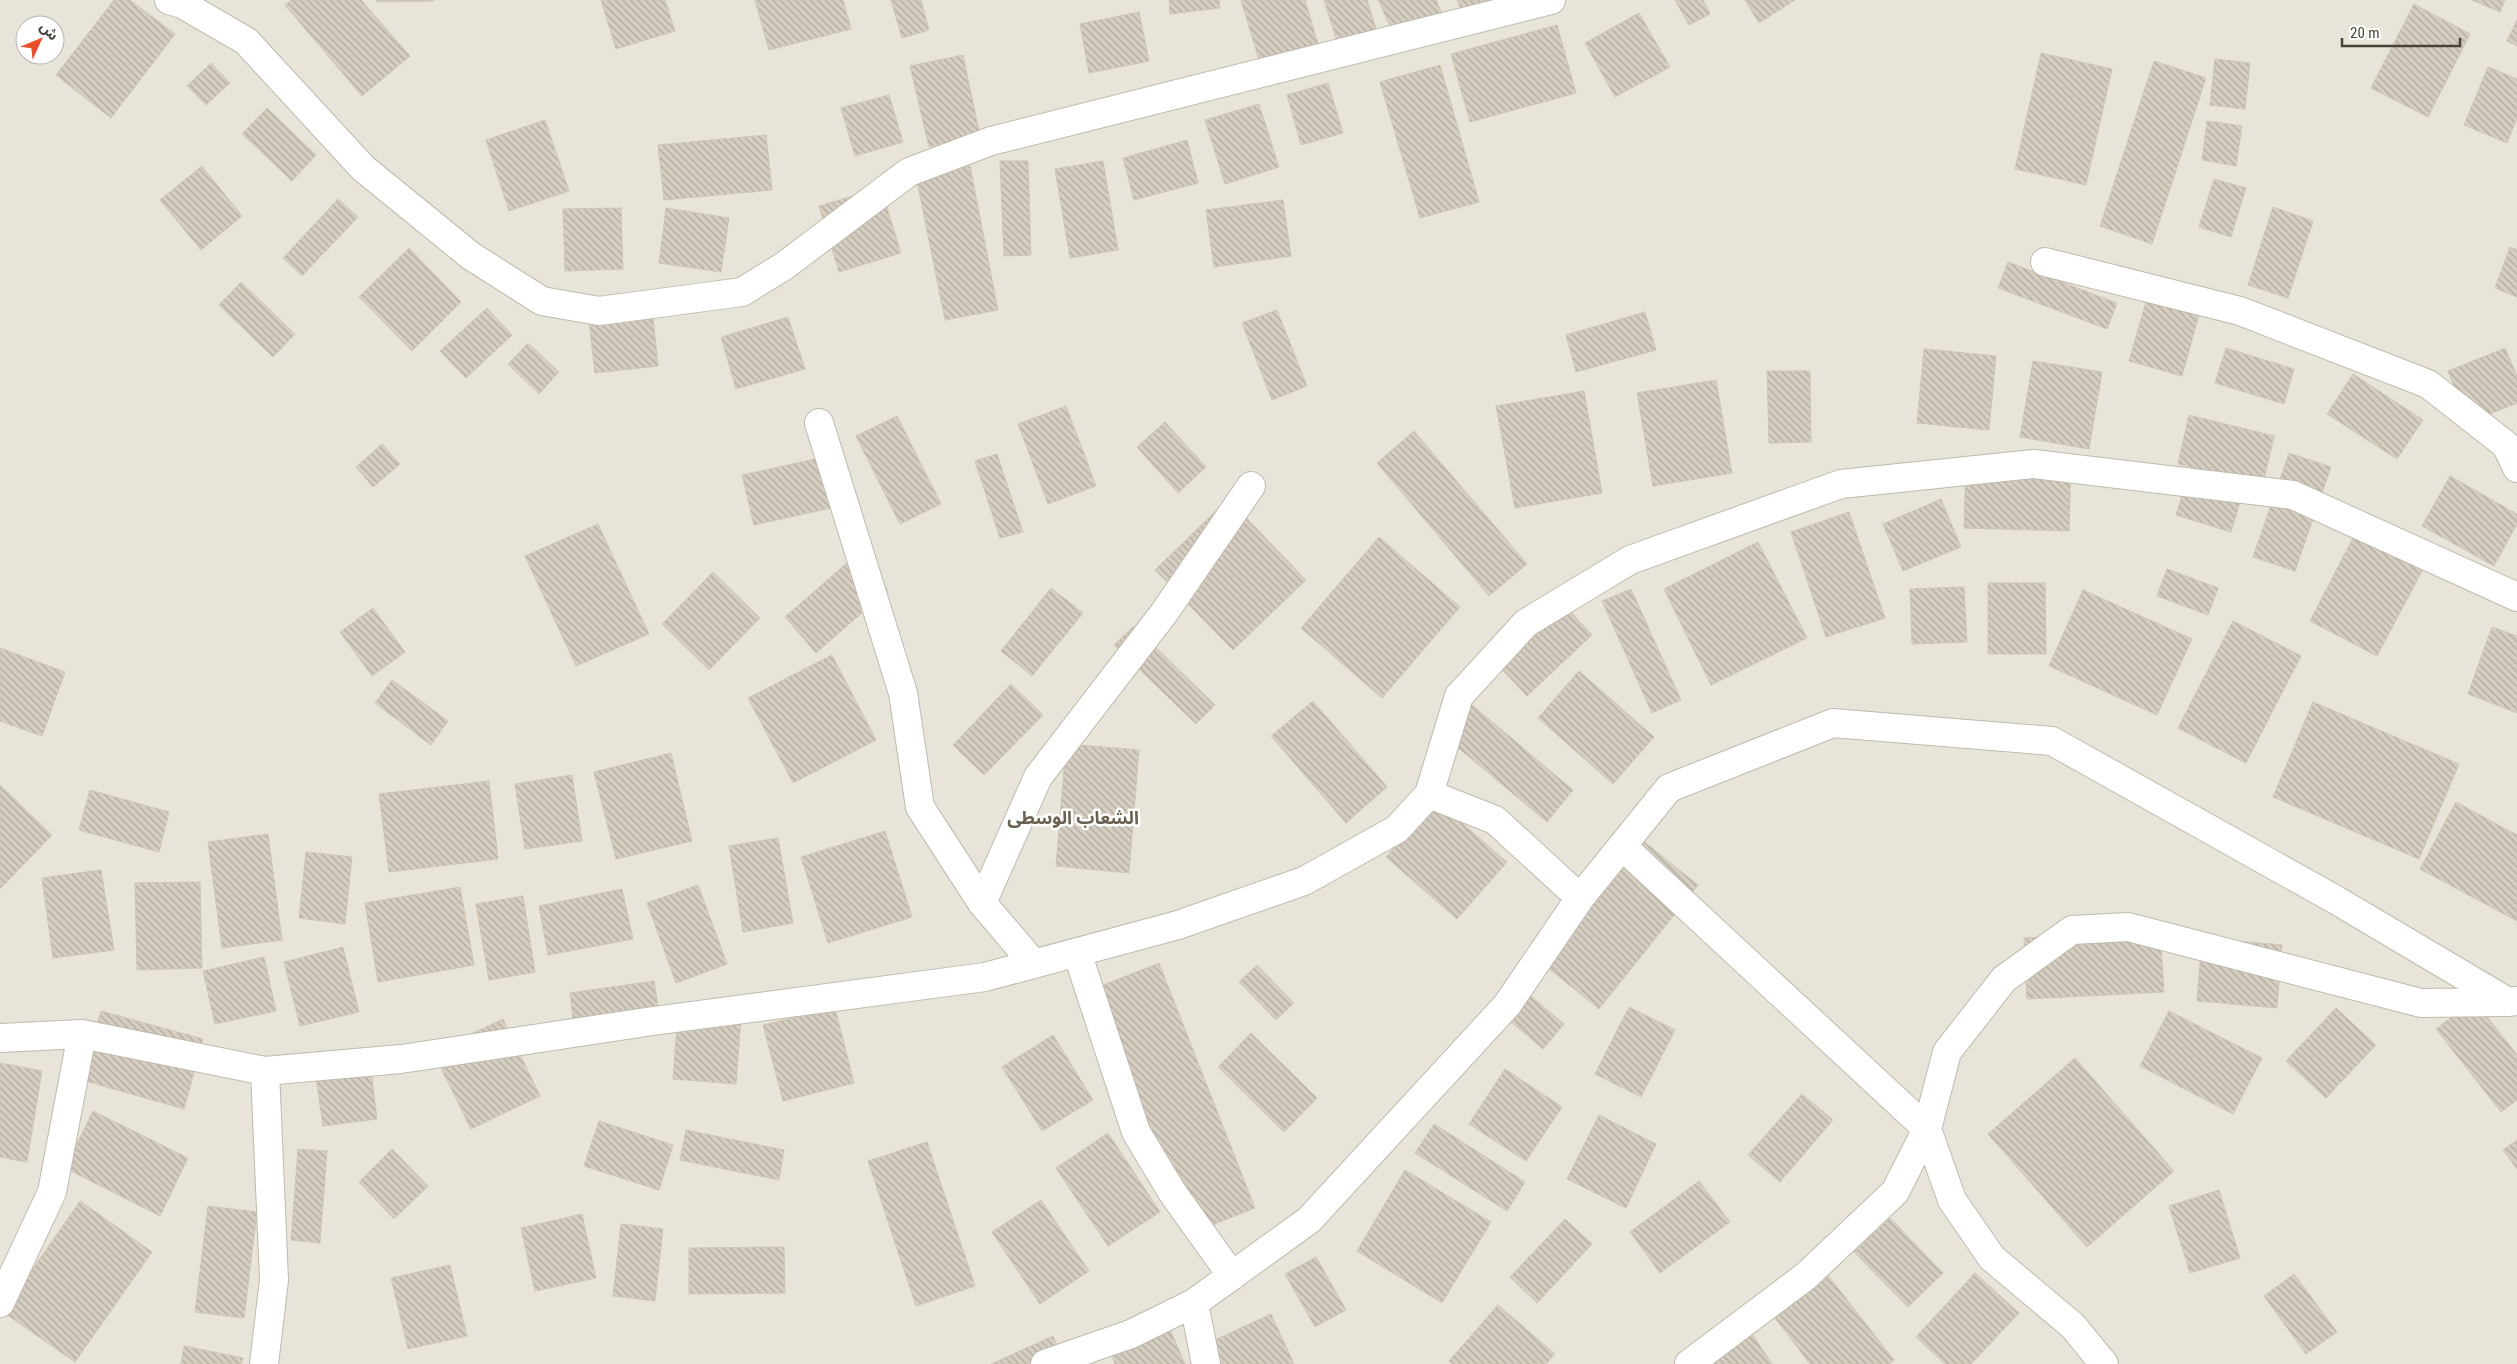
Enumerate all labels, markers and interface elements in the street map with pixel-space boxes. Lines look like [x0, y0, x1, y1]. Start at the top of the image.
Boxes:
north arrow [15, 15, 65, 65]
scale bar [2342, 15, 2460, 47]
text: ش [37, 19, 62, 43]
text: 20 m [2350, 24, 2380, 42]
district label: الشعاب الوسطى [1007, 807, 1139, 828]

